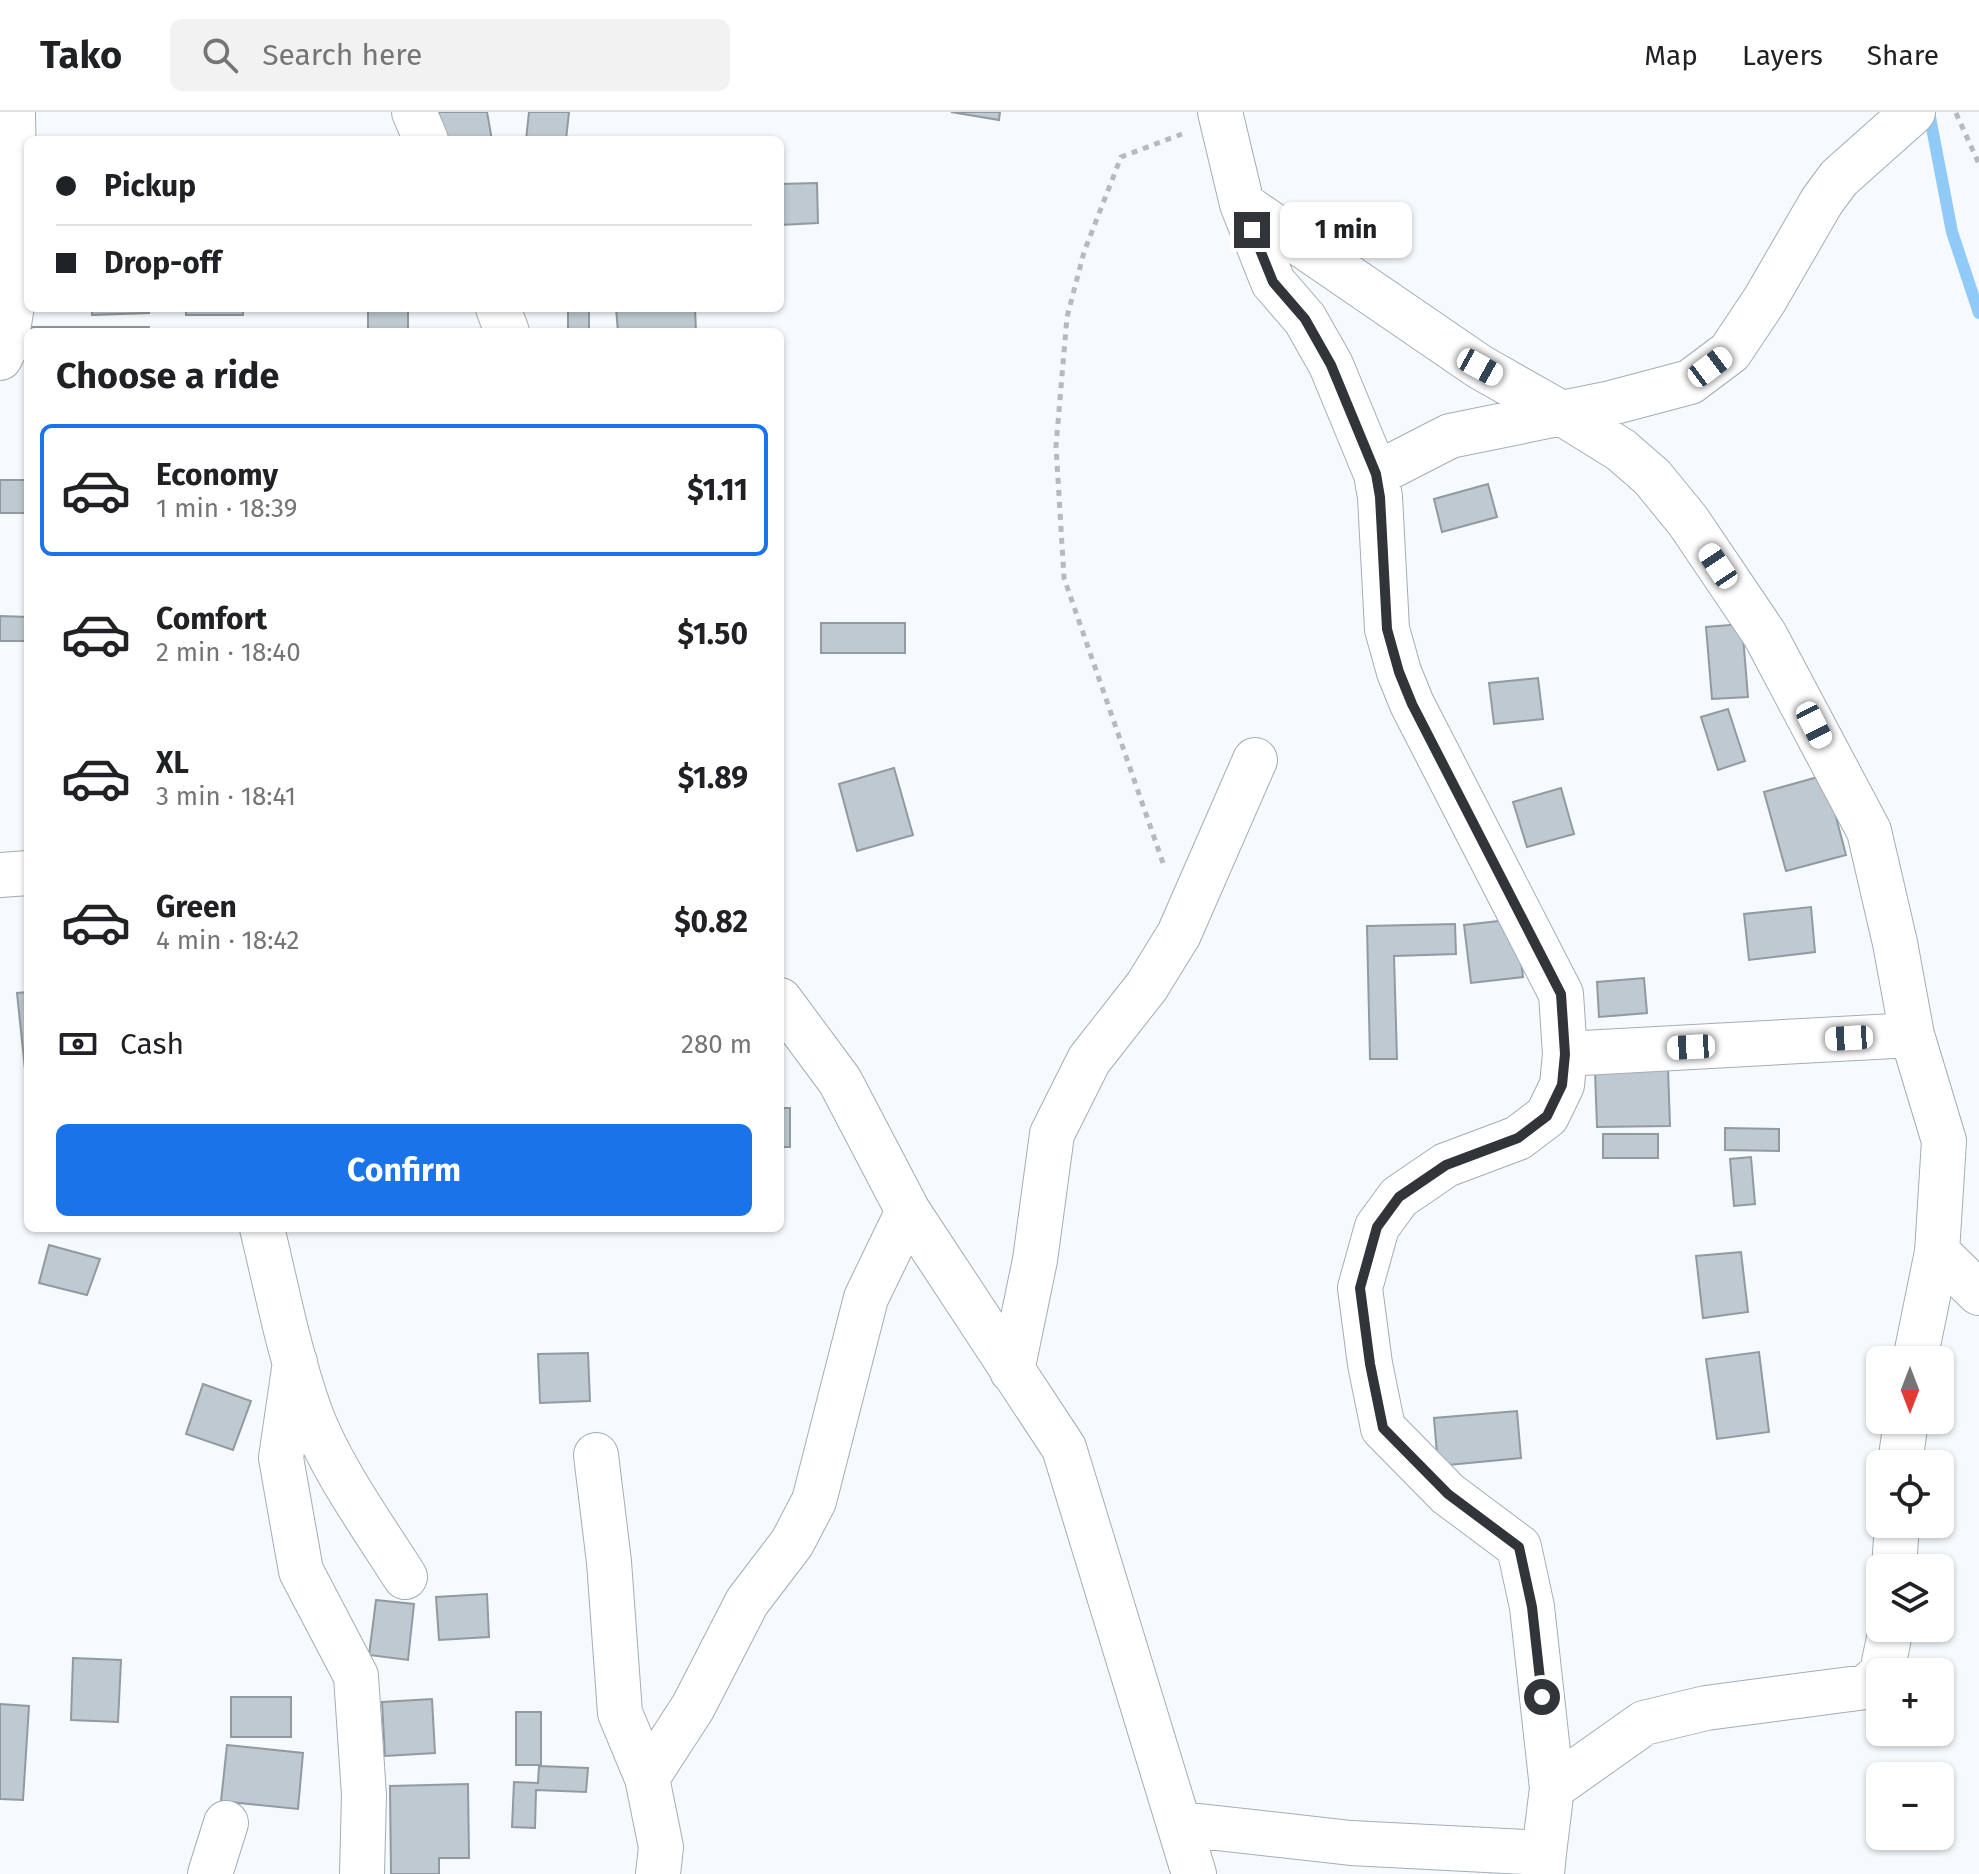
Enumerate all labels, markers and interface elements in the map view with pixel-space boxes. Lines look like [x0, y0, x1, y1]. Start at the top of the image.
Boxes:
search box [170, 19, 730, 91]
text: Tako [40, 32, 122, 78]
icon: search [198, 33, 242, 77]
text: Search here [262, 37, 422, 73]
text: Map [1644, 39, 1698, 72]
text: Layers [1742, 39, 1823, 72]
text: Share [1867, 39, 1939, 72]
text: Pickup [104, 168, 196, 204]
callout: 1 min [1280, 202, 1412, 258]
route end [1234, 212, 1270, 248]
text: 1 min [1315, 214, 1377, 245]
text: Drop-off [104, 245, 221, 281]
car [1684, 343, 1736, 391]
car [1453, 345, 1507, 389]
text: Choose a ride [56, 354, 279, 398]
icon: car [60, 454, 132, 526]
text: Economy [156, 457, 278, 493]
text: $1.11 [687, 472, 748, 508]
text: 1 min · 18:39 [156, 493, 297, 524]
car [1695, 539, 1741, 593]
icon: car [60, 598, 132, 670]
text: Comfort [156, 601, 267, 637]
text: $1.50 [678, 616, 748, 652]
text: 2 min · 18:40 [156, 637, 301, 668]
car [1792, 698, 1836, 752]
icon: car [60, 742, 132, 814]
text: XL [156, 745, 189, 781]
text: $1.89 [678, 760, 748, 796]
text: 3 min · 18:41 [156, 781, 296, 812]
icon: car [60, 886, 132, 958]
text: Green [156, 889, 237, 925]
text: $0.82 [674, 904, 748, 940]
text: 4 min · 18:42 [156, 925, 299, 956]
icon: cash [56, 1022, 100, 1066]
car [1824, 1025, 1874, 1051]
text: Cash [120, 1026, 184, 1062]
text: 280 m [681, 1029, 752, 1060]
car [1666, 1034, 1716, 1060]
button: Confirm [56, 1124, 752, 1216]
north arrow [1866, 1346, 1954, 1434]
map controls [1866, 1346, 1954, 1850]
button: locate [1866, 1450, 1954, 1538]
button: layers [1866, 1554, 1954, 1642]
button: + [1866, 1658, 1954, 1746]
route start [1524, 1679, 1560, 1715]
button: − [1866, 1762, 1954, 1850]

